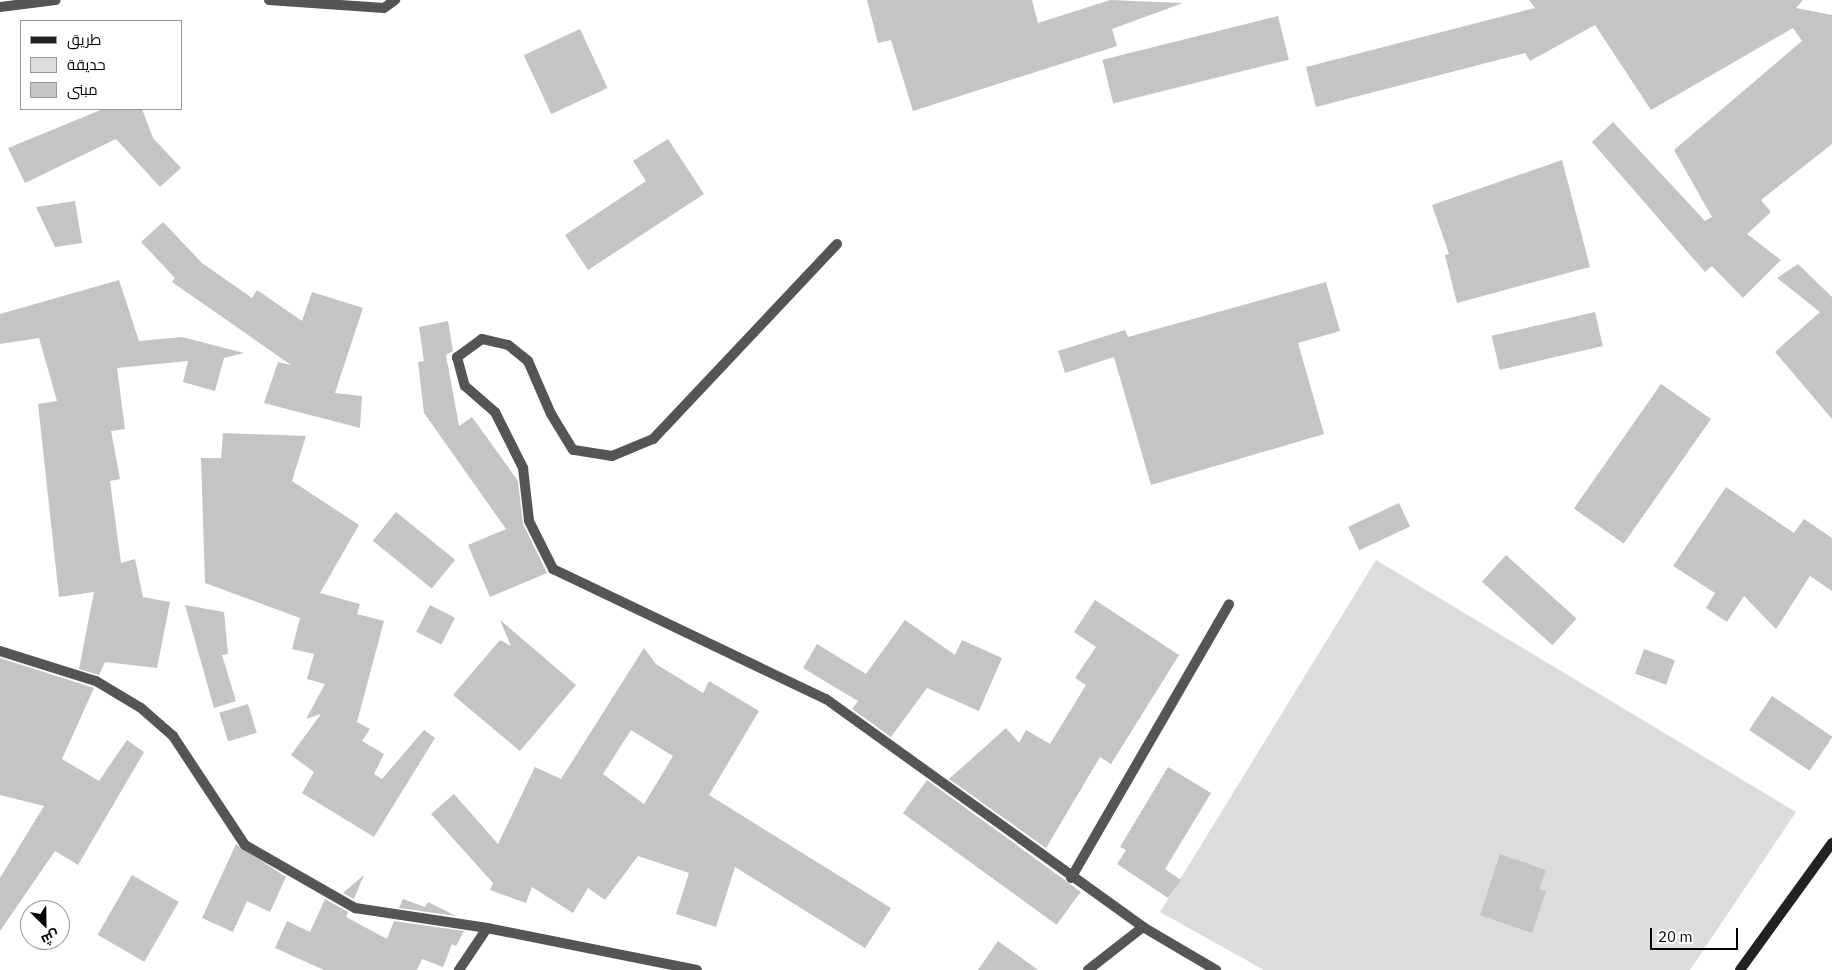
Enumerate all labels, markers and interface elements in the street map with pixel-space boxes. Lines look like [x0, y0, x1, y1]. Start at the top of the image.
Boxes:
legend [20, 20, 182, 110]
text: طريق [67, 30, 101, 49]
text: حديقة [67, 55, 106, 74]
text: مبنى [67, 80, 98, 99]
north arrow [20, 900, 70, 950]
scale bar [1652, 918, 1740, 950]
text: ش [39, 926, 62, 950]
text: 20 m [1658, 927, 1693, 946]

